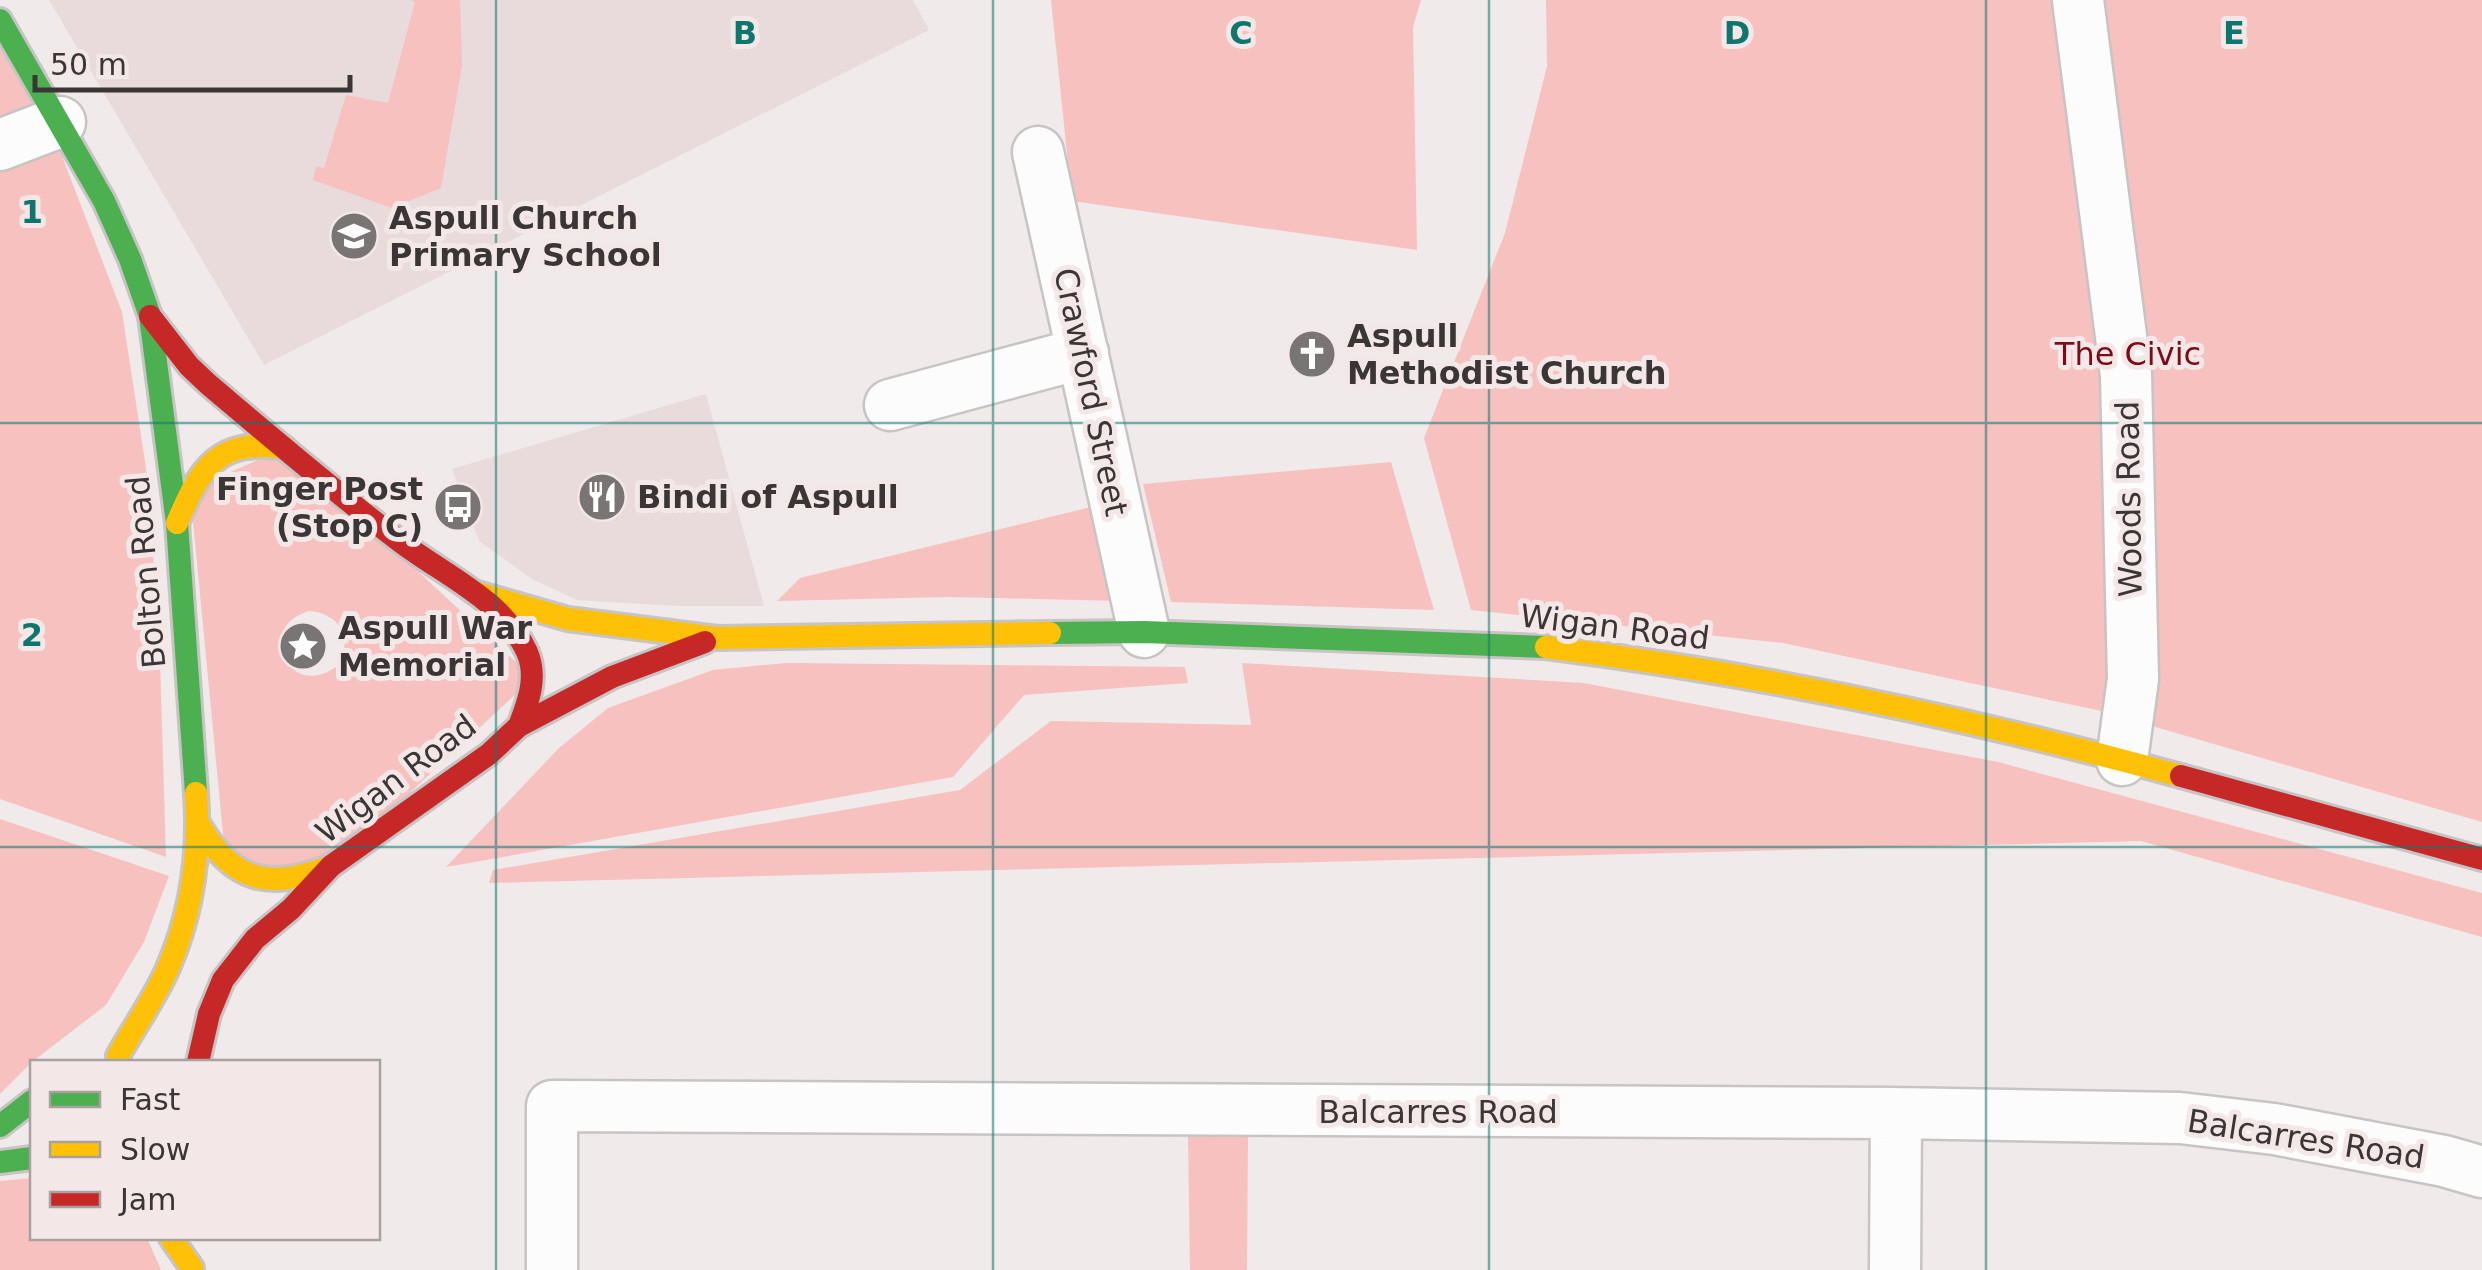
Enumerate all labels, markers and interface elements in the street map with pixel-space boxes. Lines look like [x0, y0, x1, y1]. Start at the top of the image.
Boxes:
text: B [733, 14, 757, 52]
text: C [1229, 14, 1253, 52]
text: D [1724, 14, 1750, 52]
text: E [2223, 14, 2245, 52]
scale bar [35, 30, 350, 92]
text: 50 m [50, 47, 127, 82]
text: 1 [21, 193, 43, 231]
place label: Aspull Church Primary School [389, 199, 662, 274]
school or university icon: Aspull Church Primary School [328, 210, 380, 262]
street label: Crawford Street [1046, 265, 1136, 519]
place label: Aspull Methodist Church [1347, 317, 1667, 392]
church icon: Aspull Methodist Church [1286, 328, 1338, 380]
park label: The Civic [2054, 335, 2201, 373]
street label: Woods Road [2108, 400, 2150, 598]
place label: Finger Post (Stop C) [216, 470, 423, 545]
restaurant icon: Bindi of Aspull [576, 471, 628, 523]
street label: Bolton Road [119, 474, 173, 670]
place label: Bindi of Aspull [637, 478, 899, 516]
bus stop icon: Finger Post (Stop C) [432, 481, 484, 533]
street label: Wigan Road [1518, 597, 1712, 657]
place label: Aspull War Memorial [338, 609, 532, 684]
text: 2 [21, 616, 43, 654]
place icon: Aspull War Memorial [277, 620, 329, 672]
street label: Wigan Road [308, 707, 484, 851]
legend [30, 1060, 380, 1240]
text: Fast [120, 1082, 181, 1117]
street label: Balcarres Road [1318, 1093, 1558, 1131]
street label: Balcarres Road [2185, 1101, 2427, 1177]
text: Slow [120, 1132, 190, 1167]
text: Jam [118, 1182, 176, 1217]

